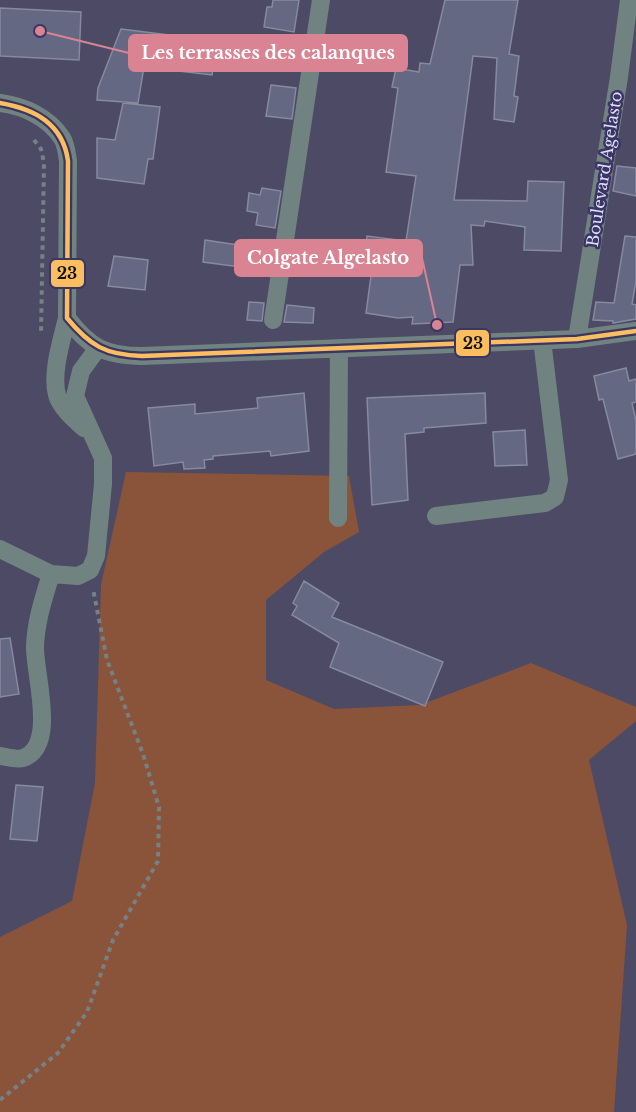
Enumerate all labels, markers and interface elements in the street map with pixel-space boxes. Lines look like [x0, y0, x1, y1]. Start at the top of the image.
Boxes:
callout: Les terrasses des calanques [129, 35, 407, 71]
text: Les terrasses des calanques [141, 42, 395, 64]
street label: Boulevard Agelasto [582, 90, 626, 248]
callout: Colgate Algelasto [235, 240, 422, 276]
text: Colgate Algelasto [247, 247, 409, 269]
line badge: 23 [50, 259, 85, 288]
text: 23 [57, 263, 77, 283]
line badge: 23 [455, 329, 490, 357]
text: 23 [463, 333, 483, 353]

